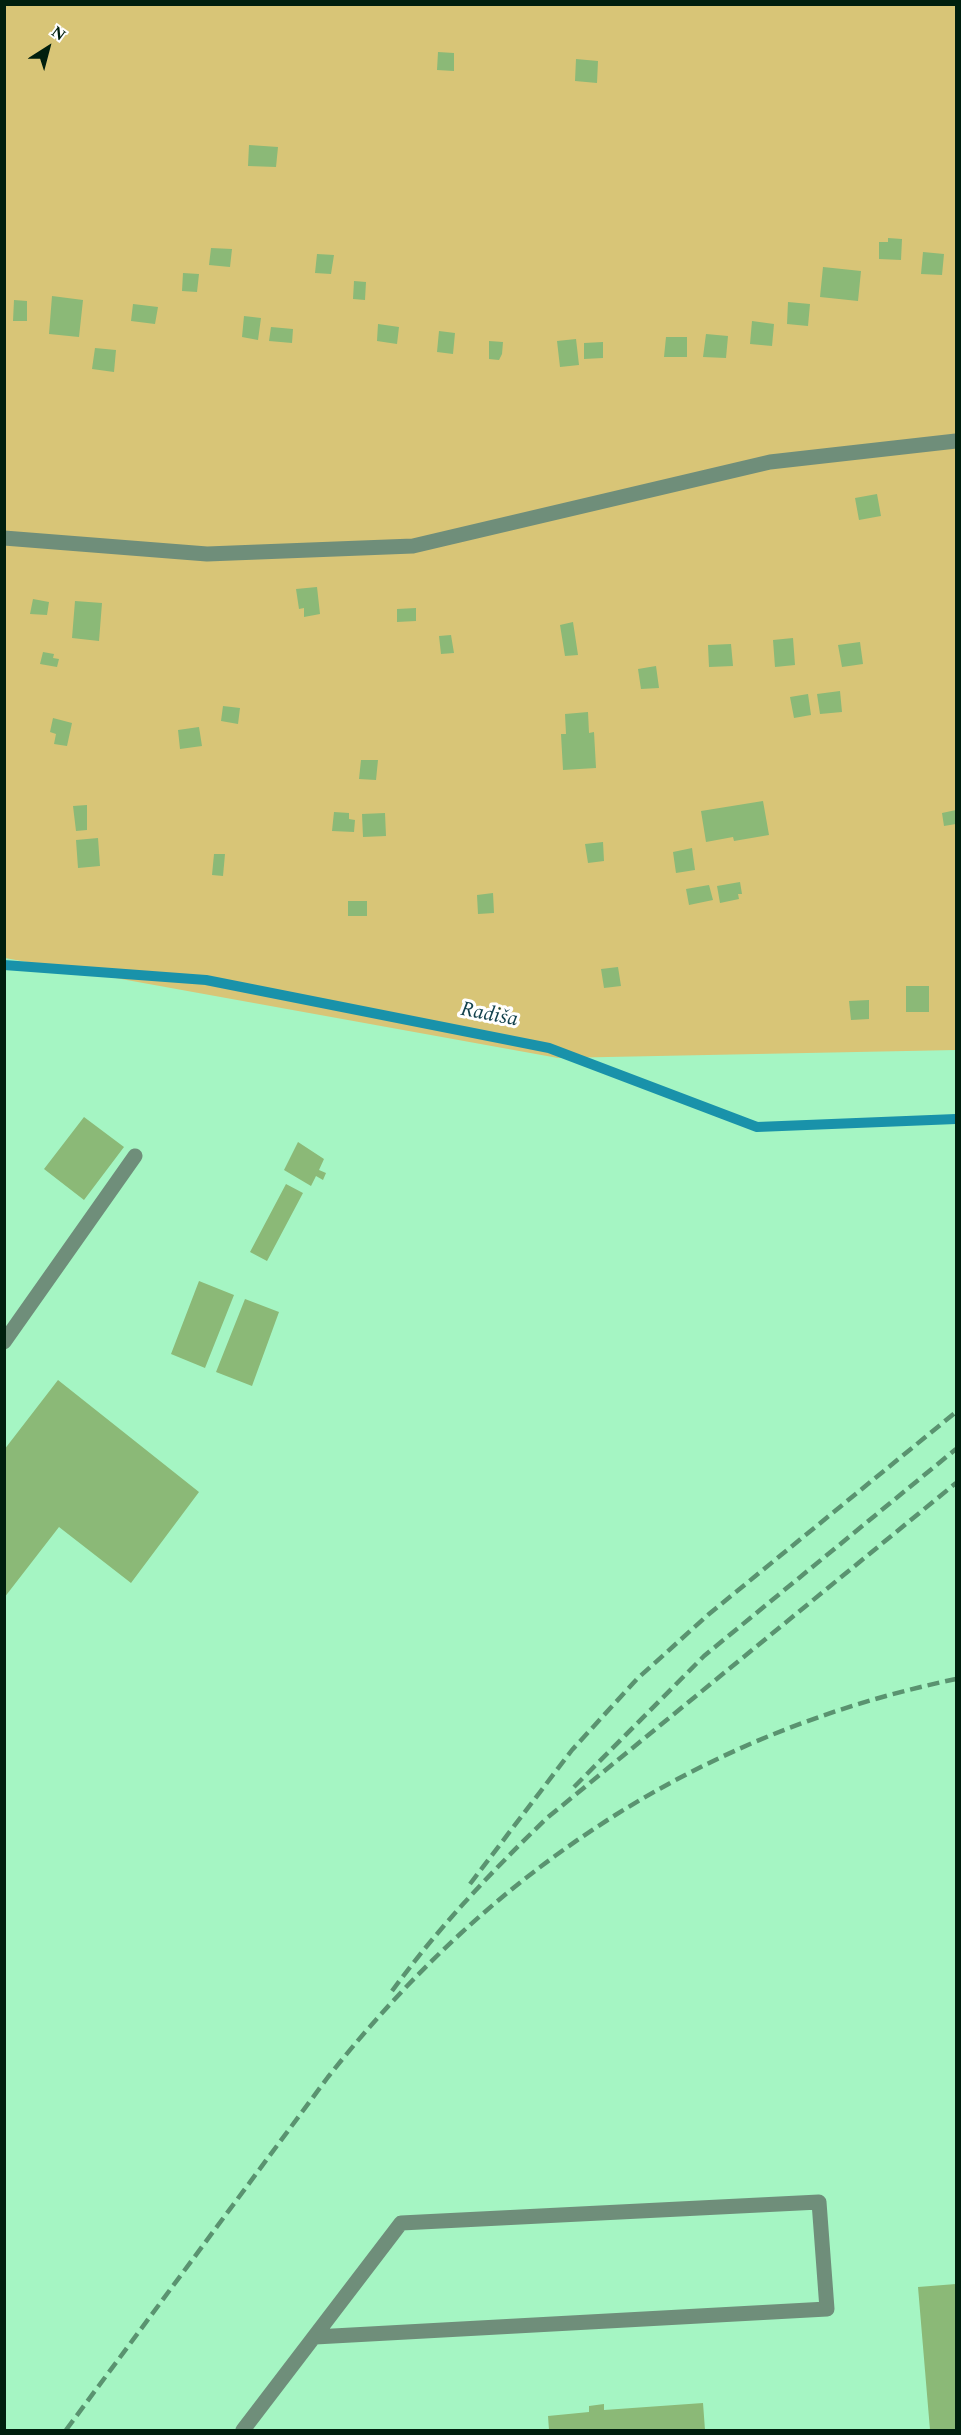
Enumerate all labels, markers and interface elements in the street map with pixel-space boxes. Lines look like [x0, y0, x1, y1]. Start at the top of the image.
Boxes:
north arrow [18, 18, 78, 78]
text: N [46, 20, 71, 47]
water label: Radiša [458, 998, 520, 1034]

